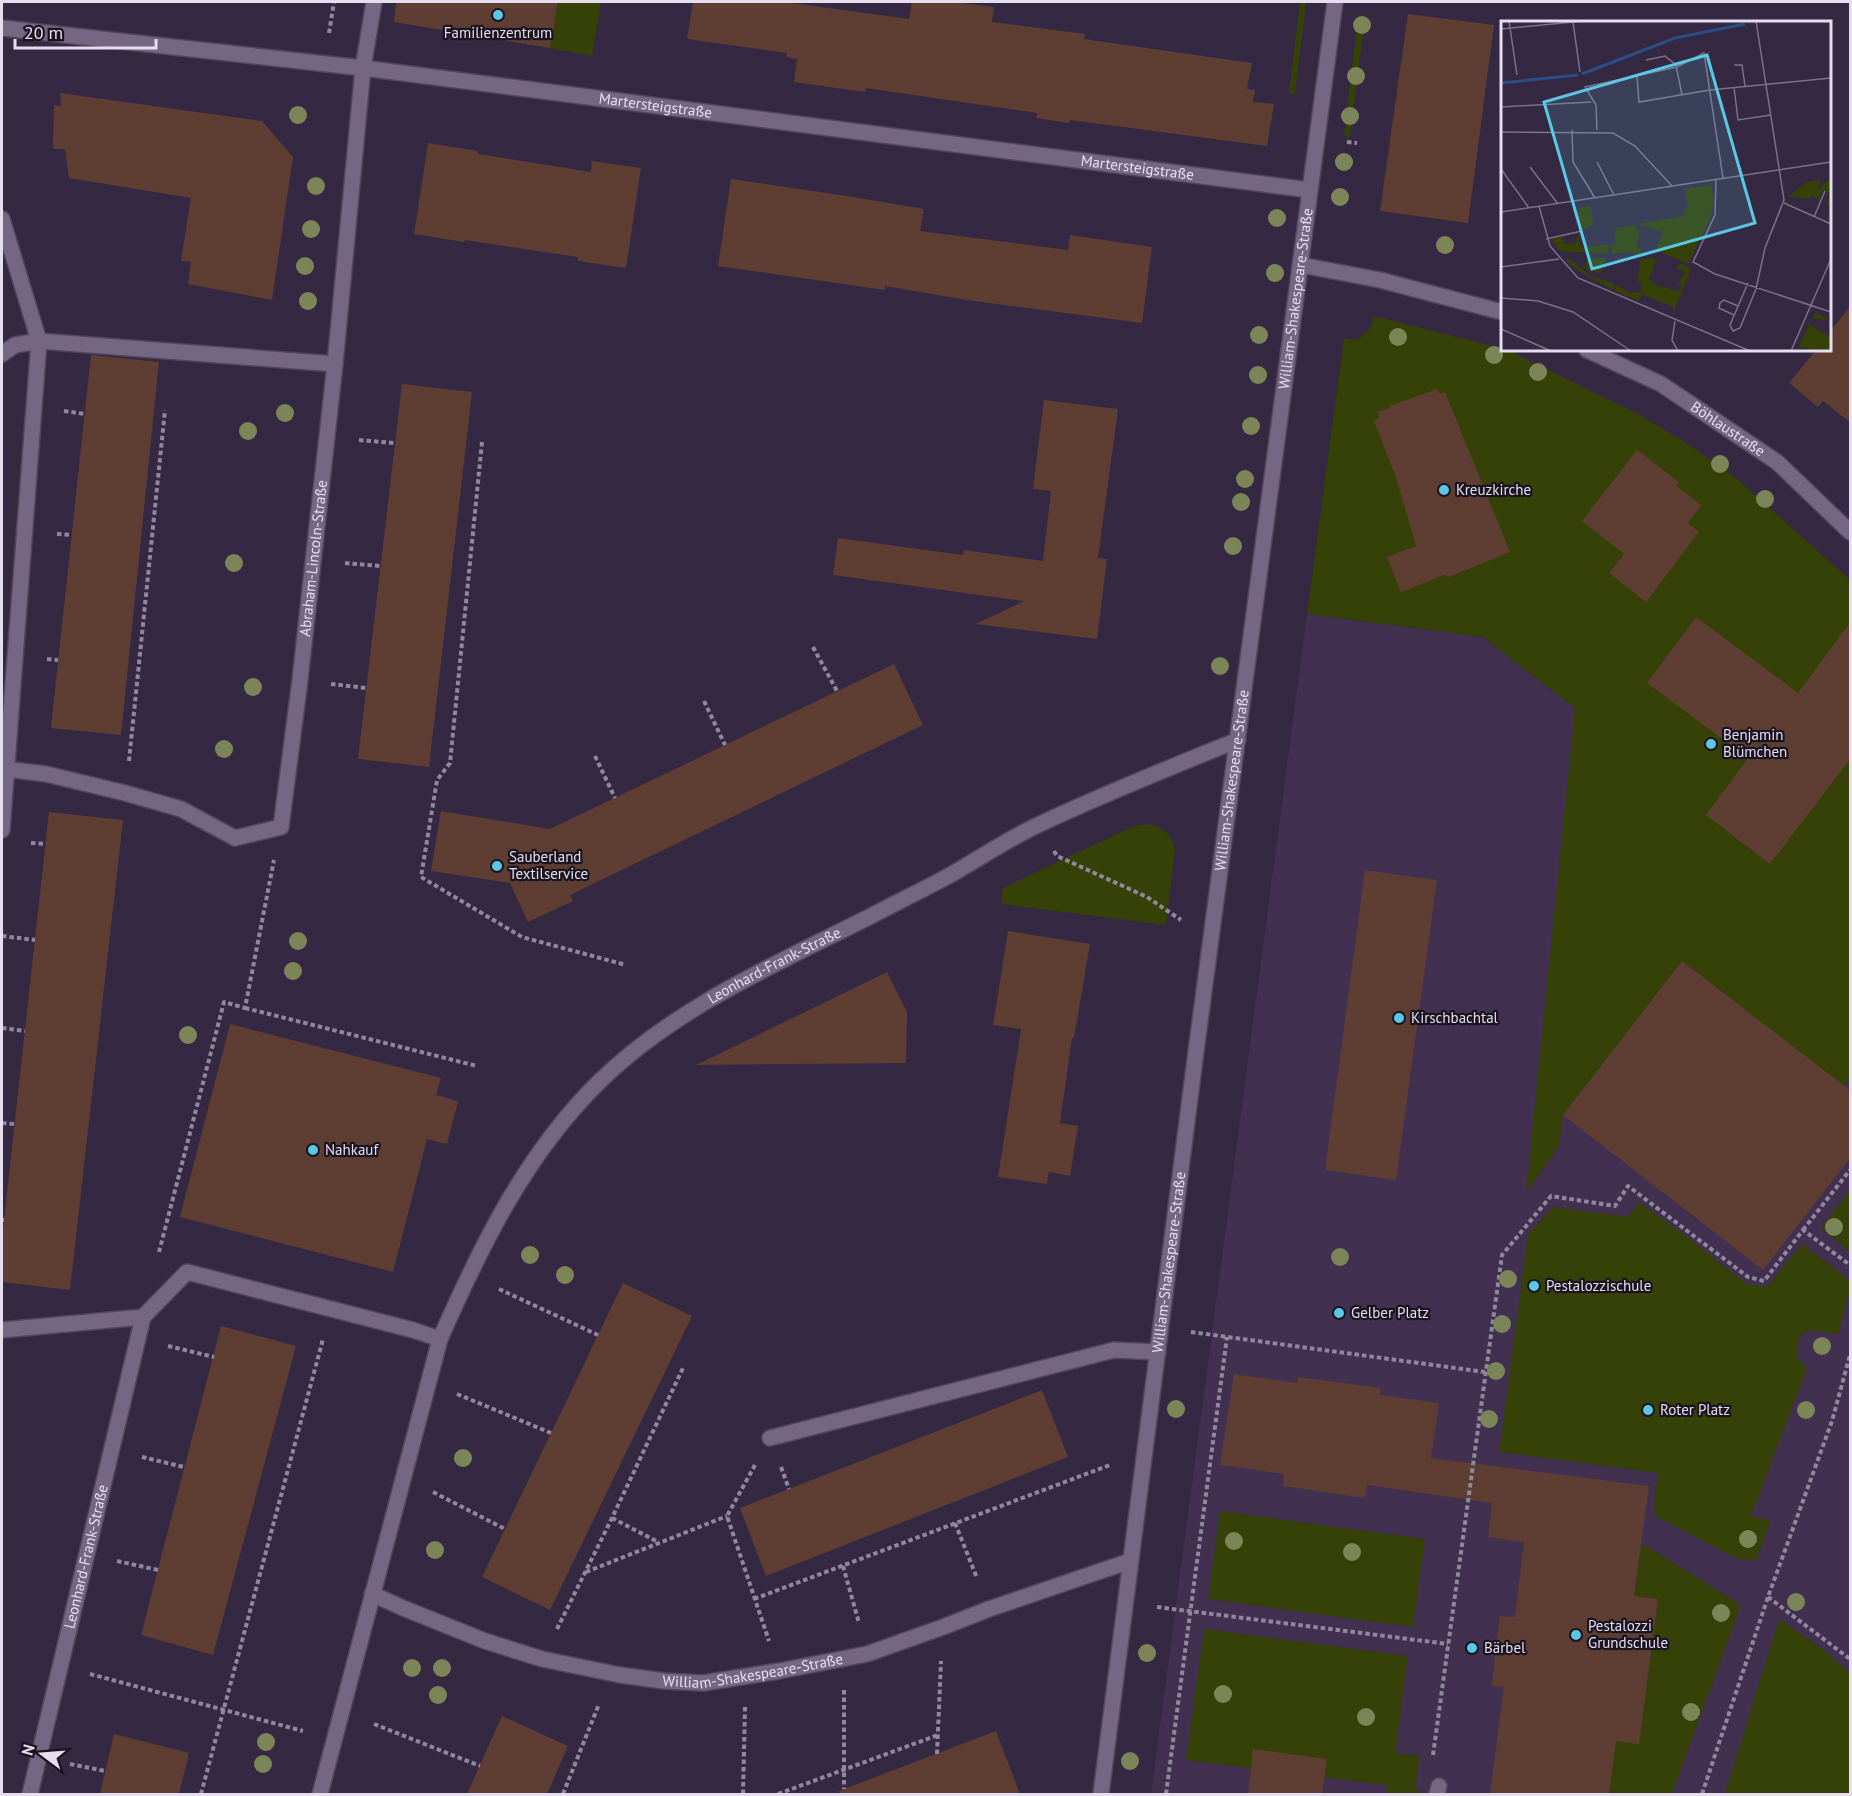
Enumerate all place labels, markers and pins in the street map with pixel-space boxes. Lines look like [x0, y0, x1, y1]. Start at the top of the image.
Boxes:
marker: Familienzentrum [491, 8, 505, 22]
place label: Familienzentrum [444, 23, 552, 42]
place label: Kreuzkirche [1456, 480, 1531, 499]
marker: Kreuzkirche [1437, 483, 1451, 497]
place label: Benjamin Blümchen [1723, 725, 1787, 761]
marker: Benjamin Blümchen [1704, 737, 1718, 751]
place label: Sauberland Textilservice [509, 847, 588, 883]
marker: Sauberland Textilservice [490, 859, 504, 873]
place label: Kirschbachtal [1411, 1008, 1499, 1027]
marker: Kirschbachtal [1392, 1011, 1406, 1025]
place label: Nahkauf [325, 1140, 379, 1159]
marker: Nahkauf [306, 1143, 320, 1157]
place label: Pestalozzischule [1546, 1276, 1651, 1295]
marker: Pestalozzischule [1527, 1279, 1541, 1293]
place label: Gelber Platz [1351, 1303, 1429, 1322]
marker: Gelber Platz [1332, 1306, 1346, 1320]
place label: Roter Platz [1660, 1400, 1730, 1419]
marker: Roter Platz [1641, 1403, 1655, 1417]
place label: Pestalozzi Grundschule [1588, 1616, 1668, 1652]
marker: Pestalozzi Grundschule [1569, 1628, 1583, 1642]
place label: Bärbel [1484, 1638, 1526, 1657]
marker: Bärbel [1465, 1641, 1479, 1655]

